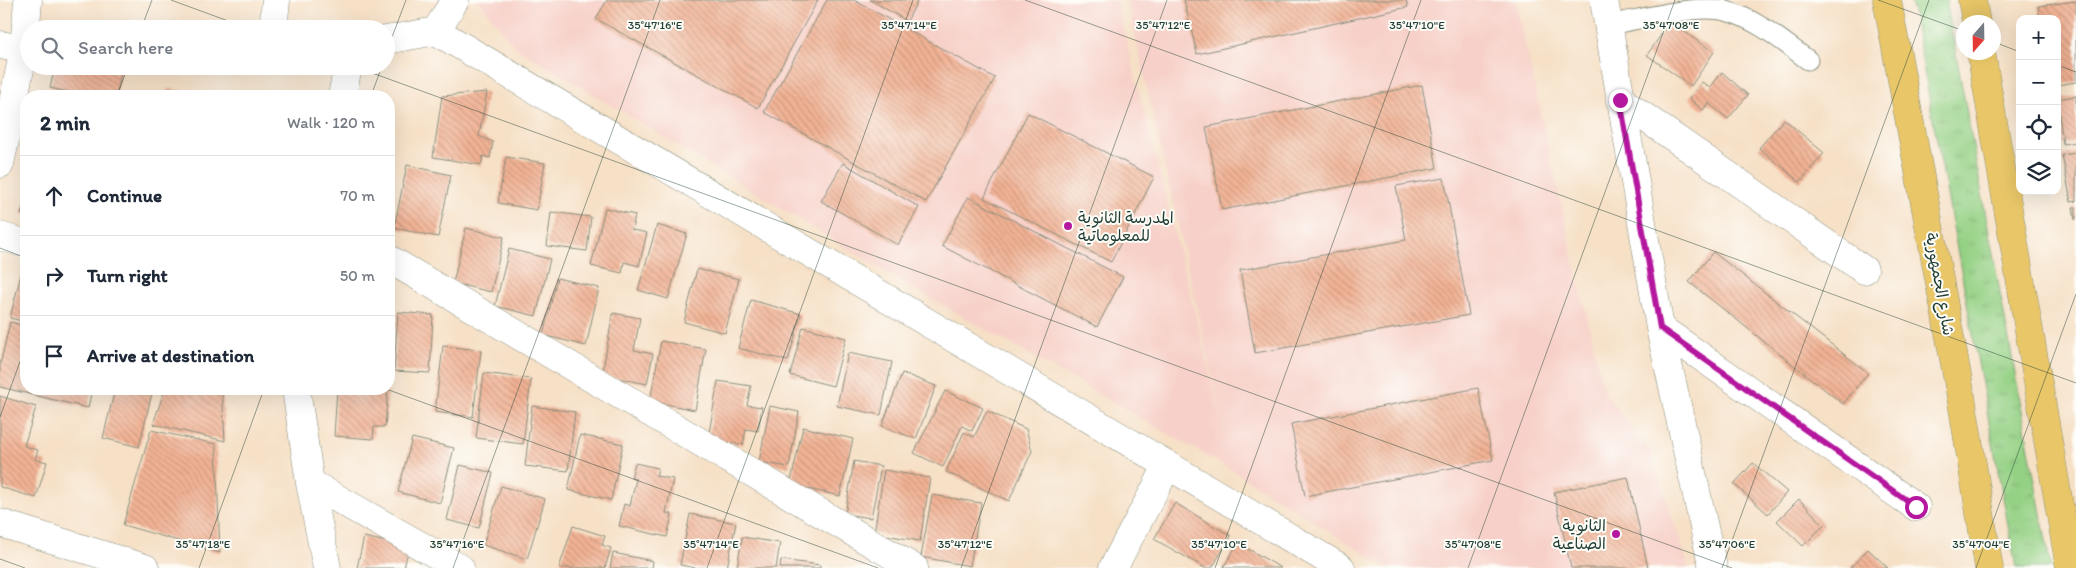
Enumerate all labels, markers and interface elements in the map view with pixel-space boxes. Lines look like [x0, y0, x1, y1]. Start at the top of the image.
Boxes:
north arrow [1956, 15, 2001, 60]
map controls [2016, 15, 2061, 195]
button: + [2016, 15, 2061, 60]
text: 35°47'16"E [628, 18, 683, 32]
text: 35°47'14"E [881, 18, 937, 32]
text: 35°47'12"E [1136, 18, 1191, 32]
text: 35°47'10"E [1389, 18, 1445, 32]
text: 35°47'08"E [1643, 18, 1700, 32]
search box [20, 20, 395, 75]
icon: search [38, 34, 66, 62]
text: Search here [78, 36, 173, 59]
button: − [2016, 60, 2061, 105]
route end [1609, 89, 1632, 112]
button: locate [2016, 105, 2061, 150]
text: 2 min [40, 110, 90, 135]
text: Walk · 120 m [287, 113, 375, 132]
button: layers [2016, 150, 2061, 195]
icon: ahead [40, 182, 68, 210]
text: Continue [87, 184, 162, 207]
text: 70 m [340, 186, 375, 205]
place label: المدرسة الثانوية للمعلوماتية [1078, 208, 1174, 246]
marker: المدرسة الثانوية للمعلوماتية [1062, 220, 1074, 232]
street label: شارع الجمهورية [1920, 231, 1958, 337]
icon: right [40, 262, 68, 290]
text: Turn right [87, 264, 168, 287]
text: 50 m [340, 266, 375, 285]
icon: arrive [40, 342, 68, 370]
text: Arrive at destination [87, 344, 254, 367]
route start [1905, 496, 1928, 519]
place label: الثانوية الصناعية [1553, 516, 1606, 553]
marker: الثانوية الصناعية [1610, 528, 1622, 540]
text: 35°47'18"E [176, 537, 231, 551]
text: 35°47'16"E [430, 537, 485, 551]
text: 35°47'14"E [683, 537, 739, 551]
text: 35°47'12"E [938, 537, 993, 551]
text: 35°47'10"E [1191, 537, 1247, 551]
text: 35°47'08"E [1445, 537, 1502, 551]
text: 35°47'06"E [1699, 537, 1756, 551]
text: 35°47'04"E [1952, 537, 2010, 551]

